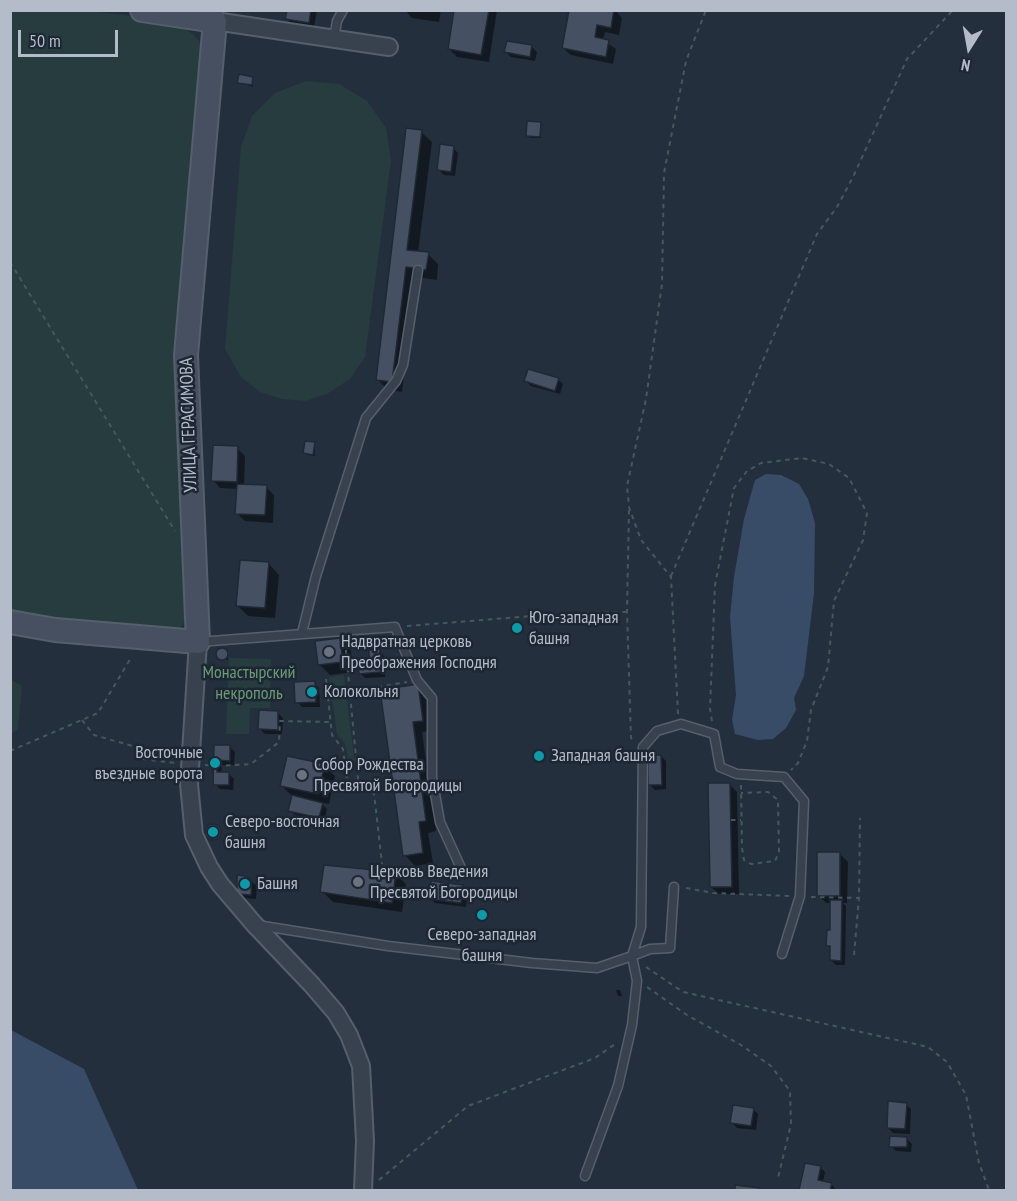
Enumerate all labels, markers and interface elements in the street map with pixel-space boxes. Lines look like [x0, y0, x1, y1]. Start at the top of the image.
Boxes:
scale bar [21, 18, 122, 56]
north arrow [939, 18, 999, 78]
text: 50 m [29, 29, 61, 52]
text: N [959, 55, 972, 76]
street label: УЛИЦА ГЕРАСИМОВА [176, 357, 202, 493]
place label: Юго-западная башня [529, 607, 618, 650]
marker: Юго-западная башня [510, 621, 524, 635]
place label: Надвратная церковь Преображения Господня [341, 631, 497, 674]
marker: Надвратная церковь Преображения Господня [322, 645, 336, 659]
park label: Монастырский некрополь [203, 662, 295, 704]
place label: Колокольня [324, 681, 398, 703]
marker: Колокольня [305, 685, 319, 699]
place label: Восточные въездные ворота [95, 742, 203, 784]
place label: Западная башня [551, 745, 655, 767]
marker: Западная башня [532, 749, 546, 763]
place label: Собор Рождества Пресвятой Богородицы [314, 754, 462, 796]
marker: Восточные въездные ворота [208, 756, 222, 770]
marker: Собор Рождества Пресвятой Богородицы [295, 768, 309, 782]
place label: Северо-восточная башня [225, 811, 339, 854]
marker: Северо-восточная башня [206, 825, 220, 839]
place label: Церковь Введения Пресвятой Богородицы [370, 861, 518, 904]
place label: Башня [257, 873, 298, 895]
marker: Церковь Введения Пресвятой Богородицы [351, 875, 365, 889]
marker: Башня [238, 877, 252, 891]
marker: Северо-западная башня [475, 908, 489, 922]
place label: Северо-западная башня [427, 924, 537, 966]

